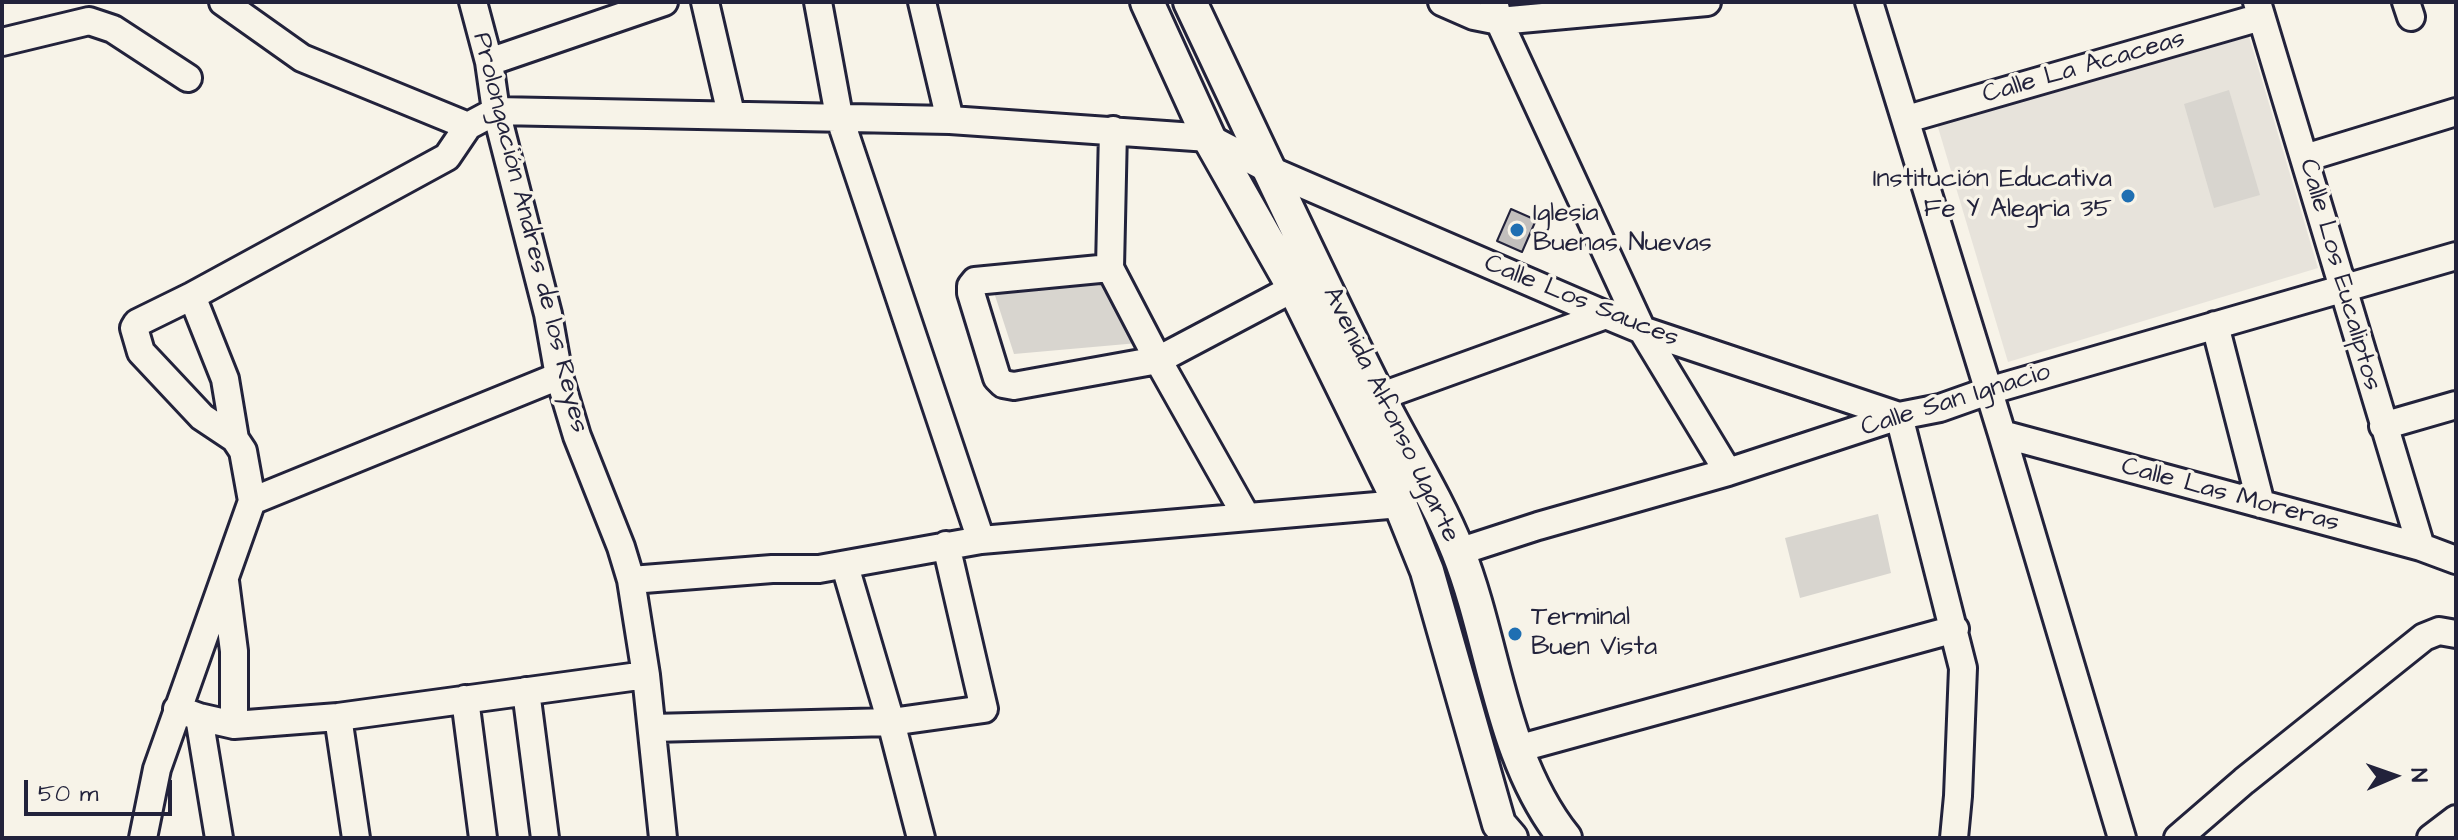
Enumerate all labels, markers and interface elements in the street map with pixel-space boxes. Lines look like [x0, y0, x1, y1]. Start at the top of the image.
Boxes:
street label: Calle La Acaceas [1979, 24, 2189, 112]
street label: Prolongación Andres de los Reyes [464, 30, 594, 436]
street label: Calle Los Eucaliptos [2291, 156, 2387, 394]
place label: Institución Educativa Fe Y Alegria 35 [1873, 165, 2112, 226]
marker: Institución Educativa Fe Y Alegria 35 [2119, 187, 2137, 205]
place label: Iglesia Buenas Nuevas [1533, 199, 1712, 260]
marker: Iglesia Buenas Nuevas [1508, 221, 1526, 239]
street label: Calle Los Sauces [1479, 249, 1683, 355]
street label: Avenida Alfonso Ugarte [1315, 282, 1465, 548]
street label: Calle San Ignacio [1858, 357, 2054, 445]
street label: Calle Las Moreras [2118, 452, 2342, 540]
place label: Terminal Buen Vista [1531, 603, 1657, 664]
marker: Terminal Buen Vista [1506, 625, 1524, 643]
north arrow [2354, 736, 2434, 816]
scale bar [28, 764, 176, 814]
text: N [2403, 768, 2434, 783]
text: 50 m [38, 777, 98, 811]

